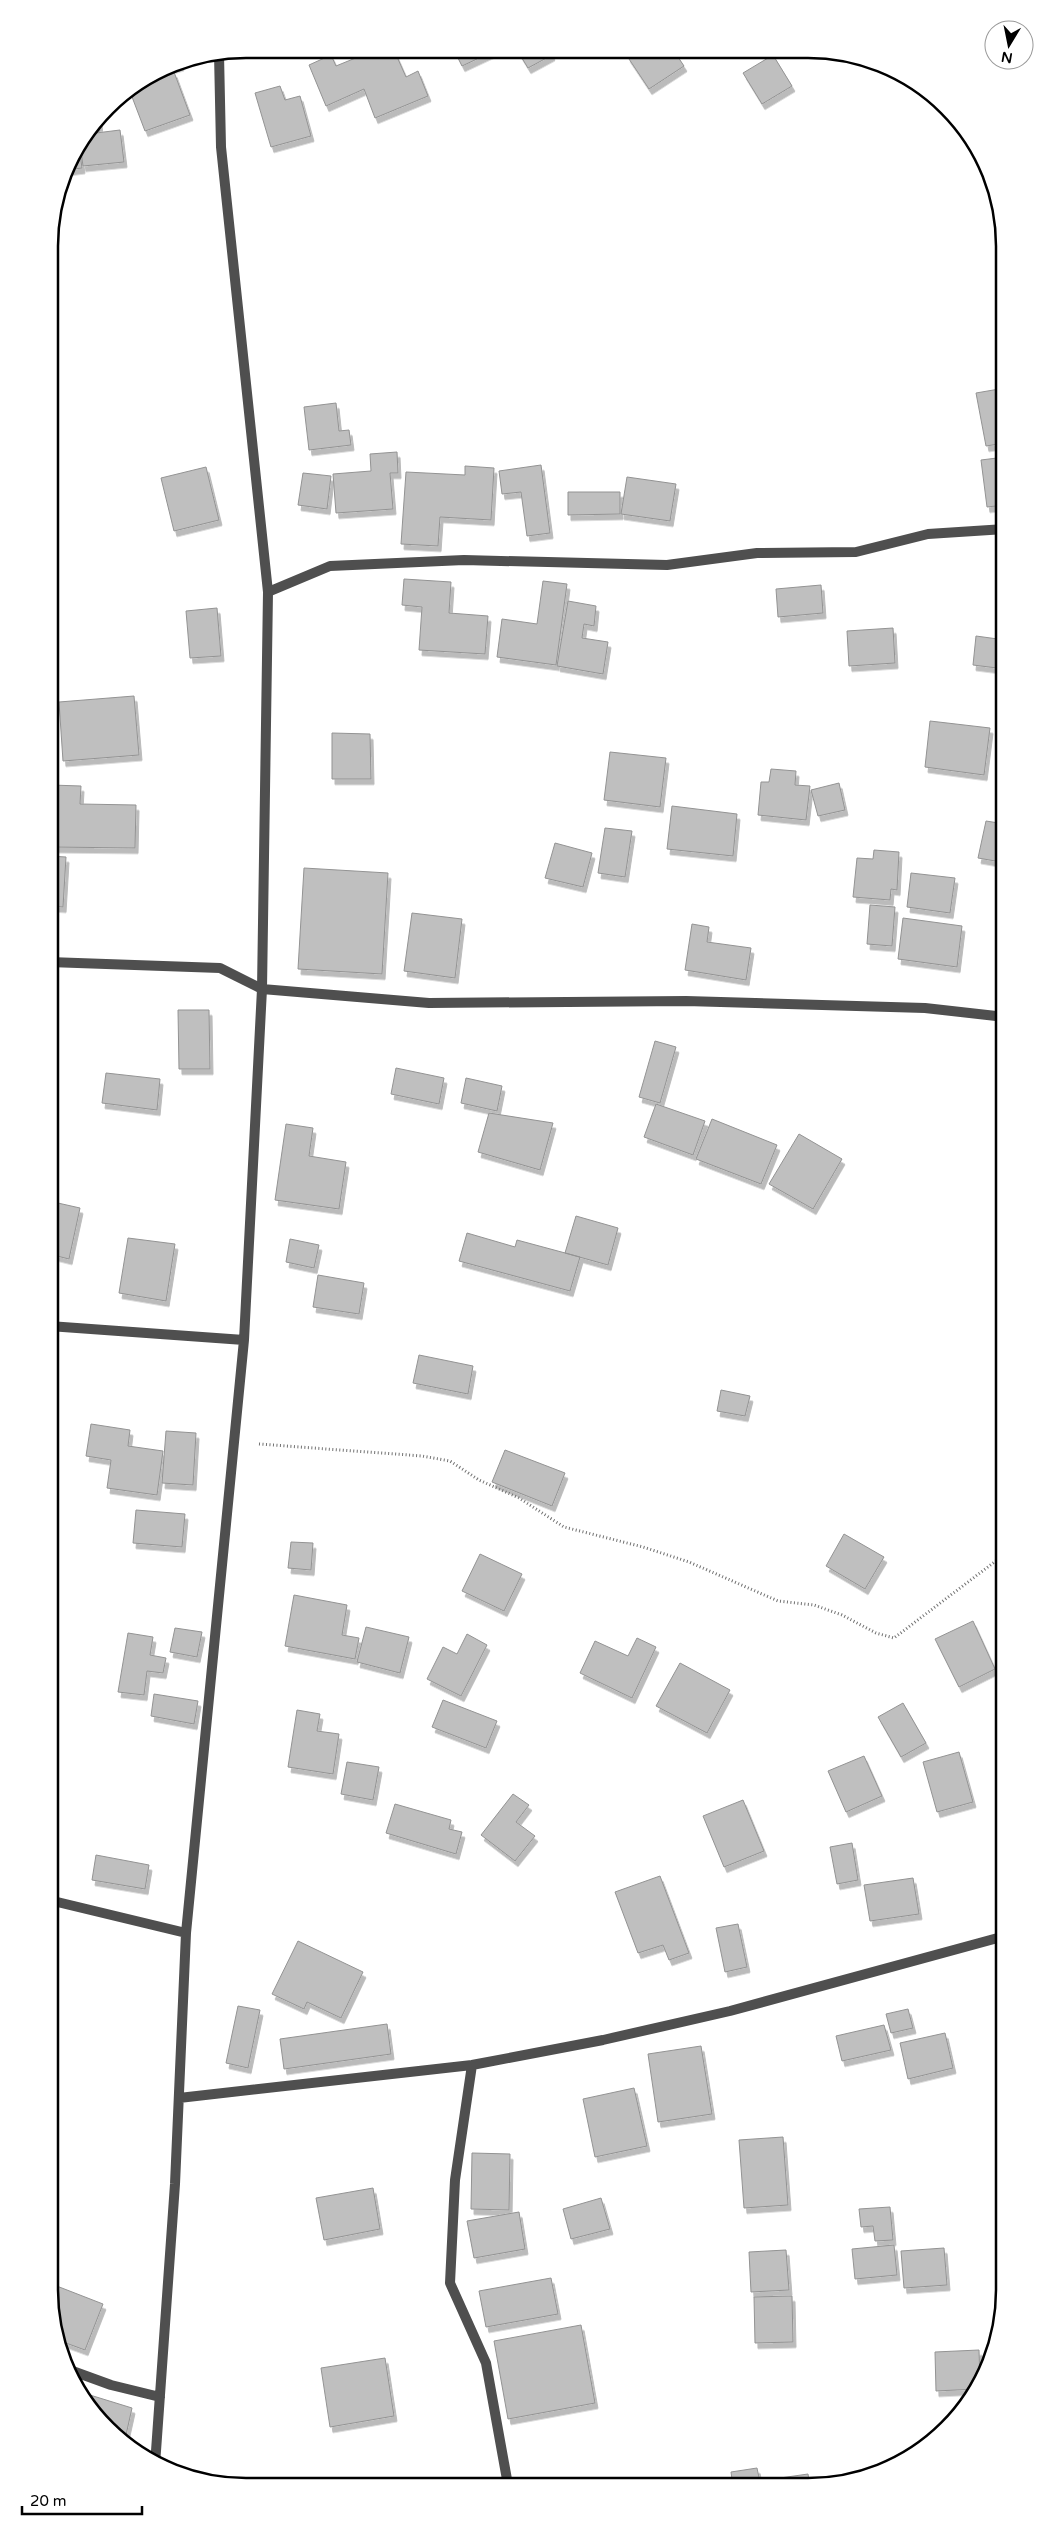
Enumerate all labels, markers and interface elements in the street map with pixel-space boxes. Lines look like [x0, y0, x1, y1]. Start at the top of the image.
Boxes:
north arrow [984, 20, 1034, 70]
text: N [1000, 48, 1014, 67]
scale bar [22, 2484, 142, 2516]
text: 20 m [30, 2492, 67, 2510]

